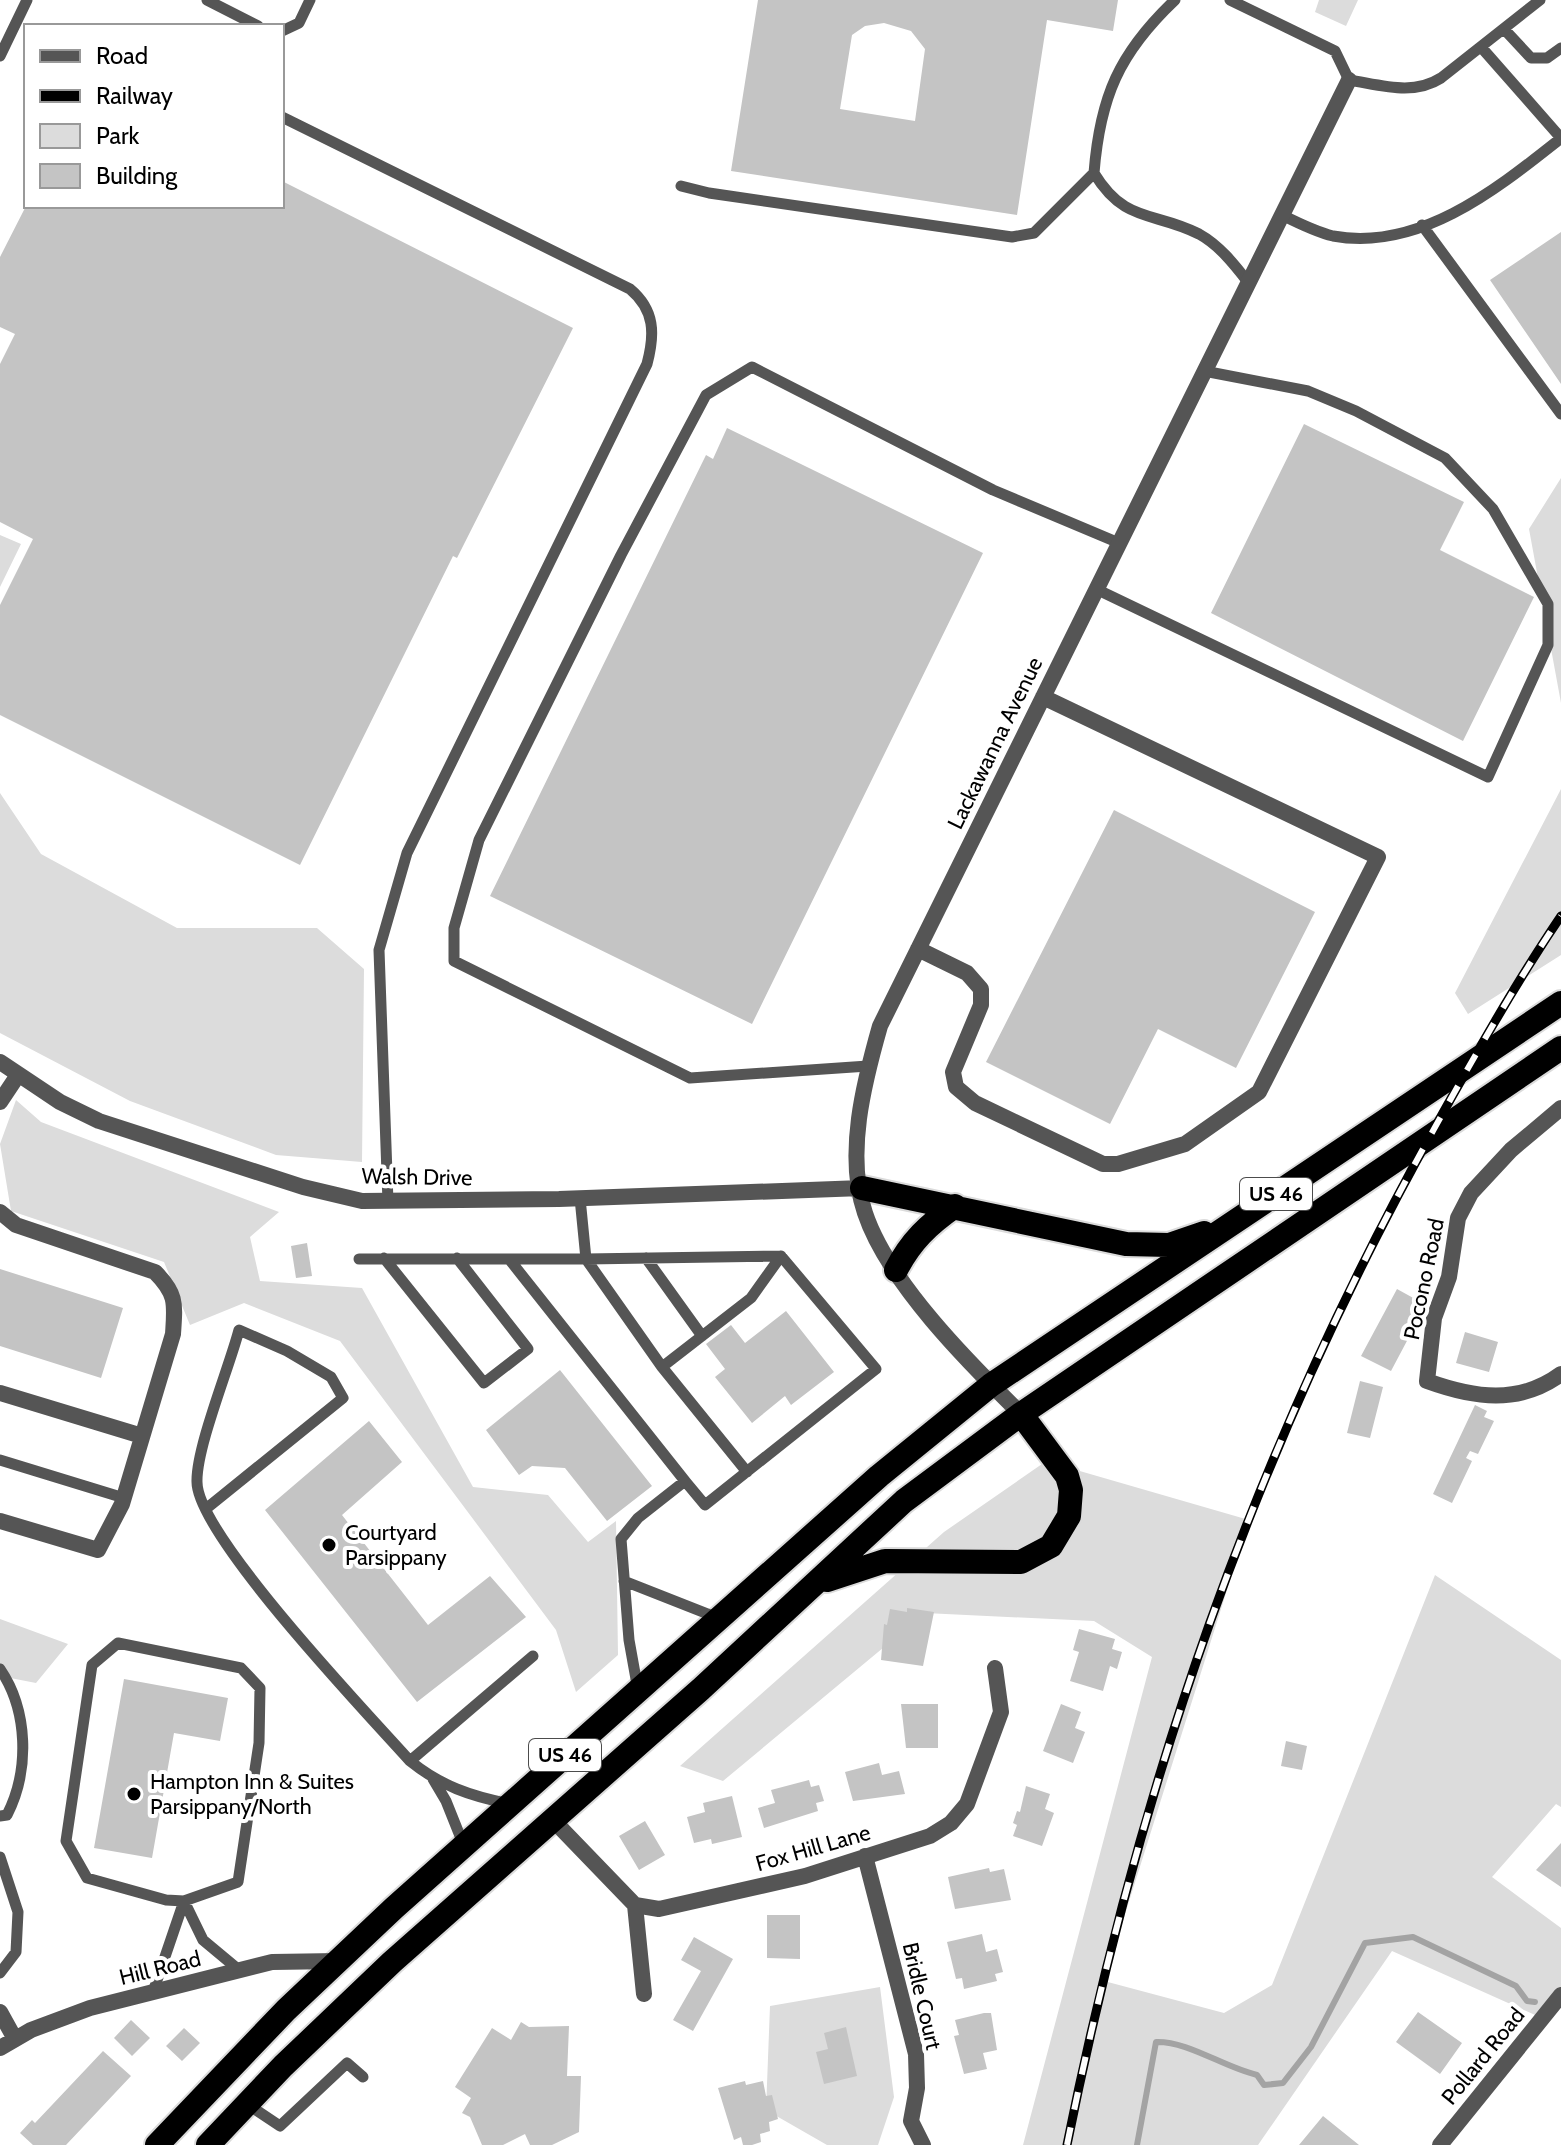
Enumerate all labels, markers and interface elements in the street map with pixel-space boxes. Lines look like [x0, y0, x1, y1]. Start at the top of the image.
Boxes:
legend [24, 24, 284, 208]
text: Road [96, 41, 148, 70]
text: Railway [96, 81, 173, 110]
text: Park [96, 121, 139, 150]
text: Building [96, 161, 178, 190]
street label: Lackawanna Avenue [942, 653, 1048, 833]
street label: Walsh Drive [361, 1163, 473, 1191]
road number: US 46 [1240, 1178, 1312, 1210]
street label: Pocono Road [1398, 1216, 1450, 1342]
place label: Courtyard Parsippany [345, 1519, 447, 1571]
marker: Courtyard Parsippany [320, 1536, 338, 1554]
road number: US 46 [529, 1739, 601, 1771]
place label: Hampton Inn & Suites Parsippany/North [150, 1768, 354, 1820]
marker: Hampton Inn & Suites Parsippany/North [125, 1785, 143, 1803]
street label: Fox Hill Lane [753, 1819, 873, 1877]
street label: Bridle Court [897, 1940, 948, 2053]
street label: Hill Road [116, 1945, 204, 1991]
street label: Pollard Road [1436, 2002, 1530, 2110]

